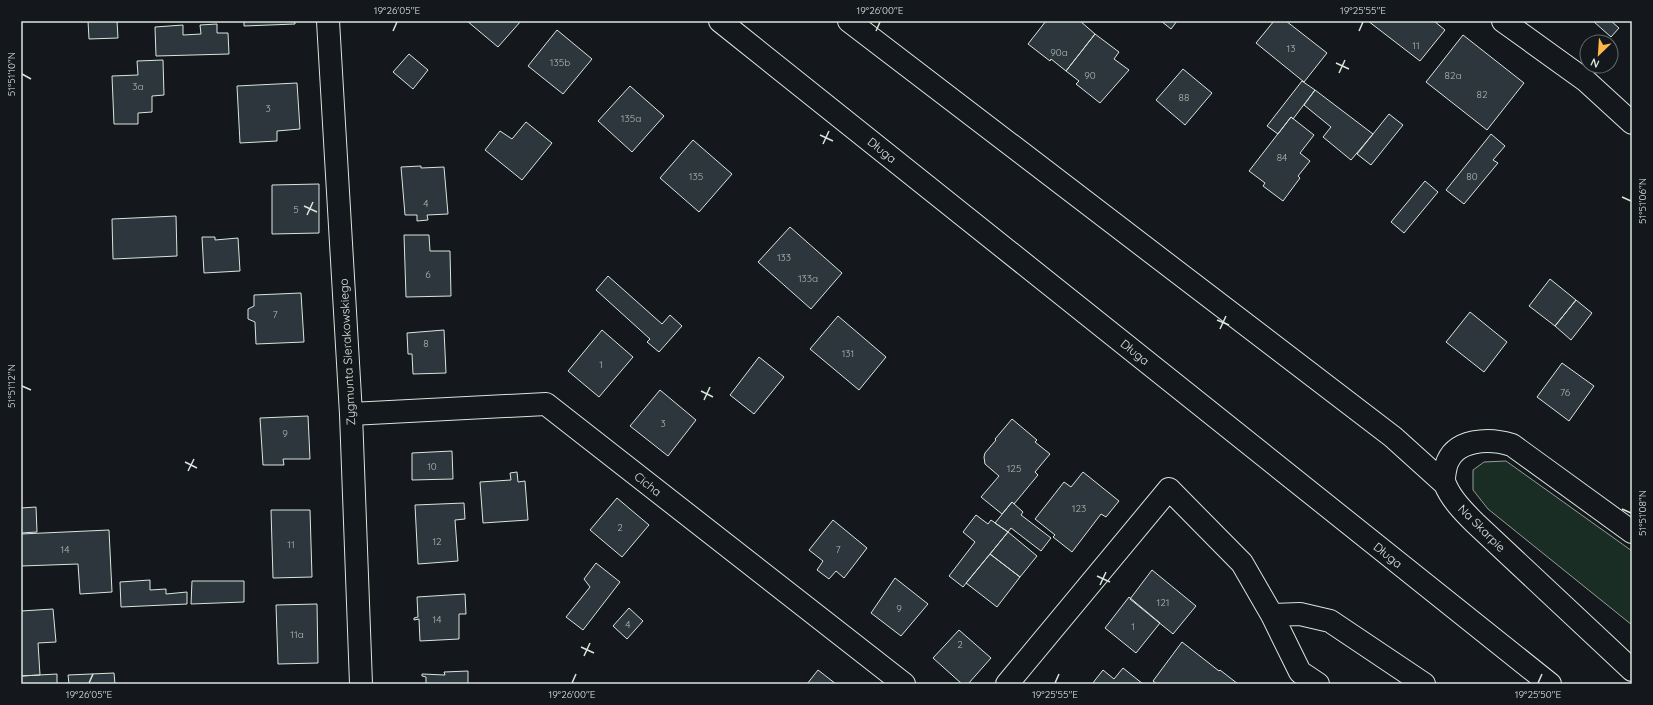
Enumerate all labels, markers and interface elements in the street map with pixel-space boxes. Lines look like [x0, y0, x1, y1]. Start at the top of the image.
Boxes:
text: 19°26'05"E [374, 4, 420, 17]
text: 19°26'00"E [857, 4, 904, 17]
text: 19°25'55"E [1340, 4, 1386, 17]
north arrow [1579, 34, 1619, 74]
house number: 11 [1412, 39, 1420, 52]
house number: 13 [1287, 42, 1295, 55]
house number: 90a [1050, 46, 1068, 59]
text: 51°51'10"N [5, 52, 18, 96]
text: N [1588, 55, 1601, 71]
house number: 135b [550, 56, 570, 69]
house number: 90 [1084, 69, 1096, 82]
house number: 82a [1445, 69, 1462, 82]
house number: 3a [132, 80, 144, 93]
house number: 82 [1477, 88, 1488, 101]
house number: 88 [1179, 91, 1189, 104]
house number: 3 [265, 102, 271, 115]
house number: 135a [621, 112, 641, 125]
street label: Długa [865, 134, 899, 166]
house number: 84 [1277, 151, 1287, 164]
house number: 135 [689, 170, 703, 183]
house number: 80 [1466, 170, 1478, 183]
text: 51°51'06"N [1636, 178, 1649, 224]
house number: 4 [423, 197, 429, 210]
house number: 5 [293, 203, 299, 216]
house number: 133 [777, 251, 791, 264]
house number: 6 [425, 268, 431, 281]
house number: 133a [798, 272, 818, 285]
street label: Zygmunta Sierakowskiego [336, 278, 358, 426]
house number: 7 [272, 308, 278, 321]
street label: Długa [1118, 336, 1152, 368]
house number: 8 [423, 337, 429, 350]
house number: 131 [842, 347, 854, 360]
house number: 1 [599, 358, 603, 371]
text: 51°51'12"N [5, 364, 18, 408]
house number: 76 [1560, 386, 1571, 399]
house number: 3 [660, 417, 666, 430]
house number: 9 [282, 427, 288, 440]
house number: 10 [427, 460, 437, 473]
house number: 125 [1007, 462, 1021, 475]
street label: Cicha [631, 469, 665, 499]
text: 51°51'08"N [1636, 490, 1649, 536]
street label: Na Skarpie [1455, 501, 1509, 555]
house number: 123 [1072, 502, 1086, 515]
house number: 2 [617, 521, 623, 534]
house number: 12 [432, 535, 442, 548]
house number: 11 [287, 538, 295, 551]
street label: Długa [1371, 539, 1405, 571]
house number: 14 [61, 543, 69, 556]
house number: 7 [835, 543, 841, 556]
house number: 121 [1157, 596, 1169, 609]
house number: 9 [896, 602, 902, 615]
house number: 14 [433, 613, 441, 626]
house number: 4 [625, 618, 631, 631]
house number: 1 [1131, 620, 1135, 633]
house number: 11a [290, 628, 304, 641]
house number: 2 [957, 638, 963, 651]
text: 19°26'05"E [66, 688, 112, 701]
text: 19°26'00"E [549, 688, 596, 701]
text: 19°25'55"E [1032, 688, 1078, 701]
text: 19°25'50"E [1515, 688, 1562, 701]

